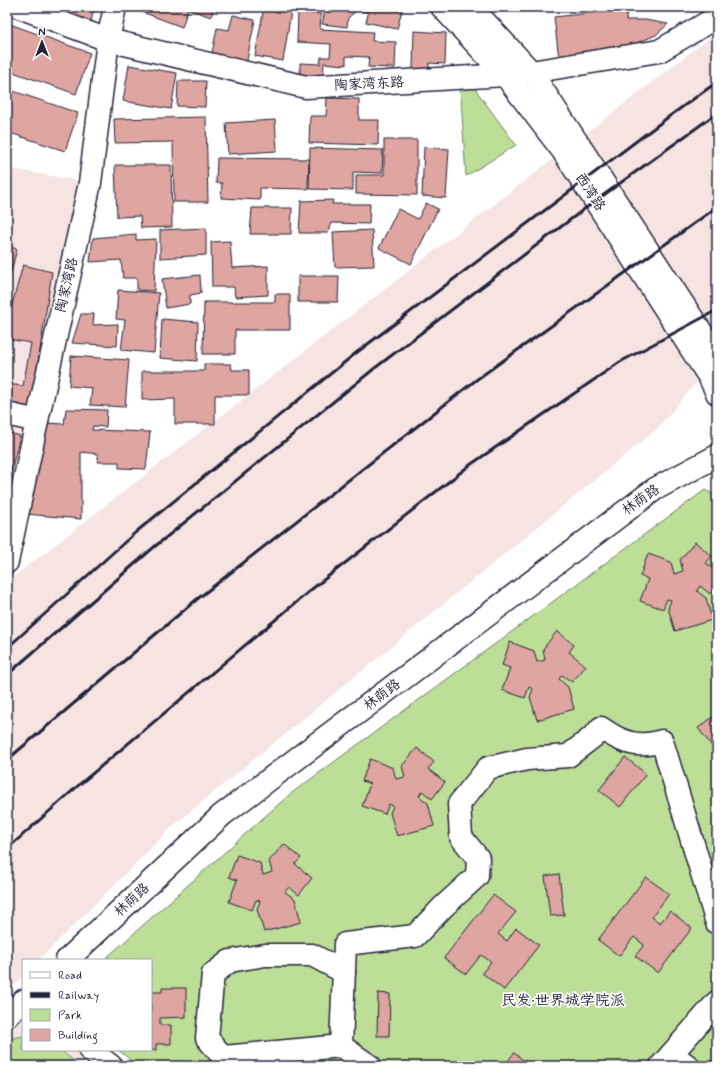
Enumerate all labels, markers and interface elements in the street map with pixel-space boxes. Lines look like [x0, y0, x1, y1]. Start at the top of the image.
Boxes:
north arrow [22, 22, 62, 62]
text: N [38, 26, 46, 40]
street label: 陶家湾东路 [334, 73, 404, 95]
street label: 西湾路 [571, 169, 609, 215]
street label: 陶家湾路 [52, 256, 82, 314]
street label: 林荫路 [619, 481, 663, 519]
street label: 林荫路 [360, 675, 404, 715]
street label: 林荫路 [111, 879, 153, 921]
legend [22, 959, 152, 1051]
text: Road [58, 968, 82, 984]
text: Railway [58, 988, 100, 1004]
district label: 民发·世界城学院派 [501, 991, 625, 1011]
text: Park [58, 1008, 82, 1024]
text: Building [58, 1028, 98, 1045]

